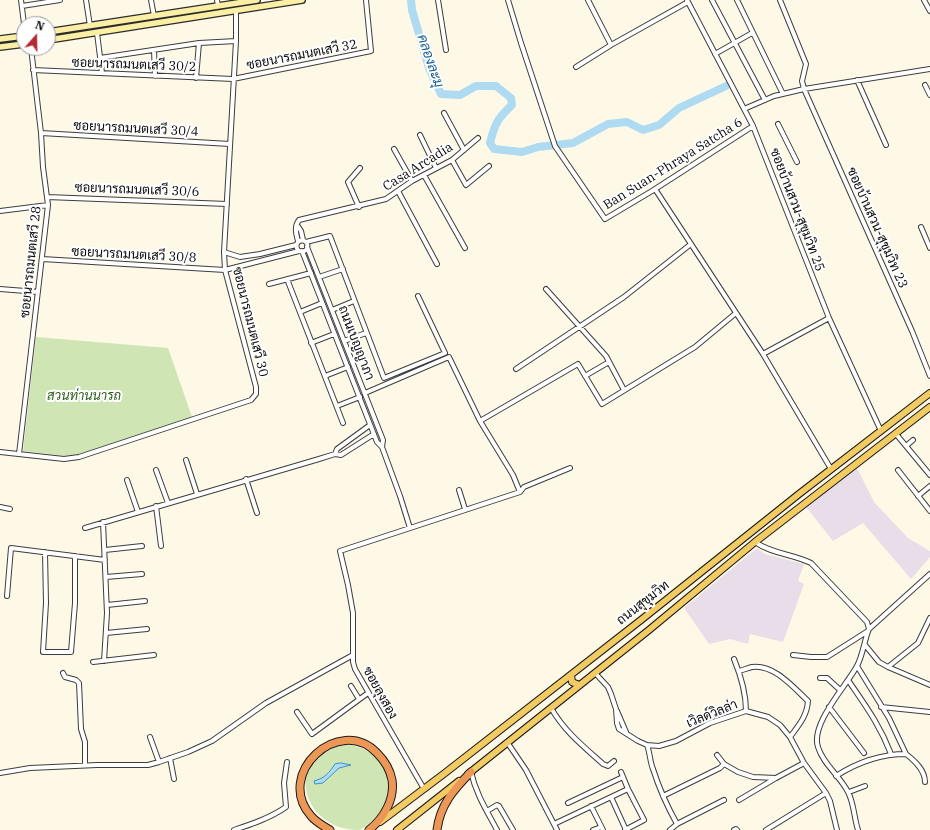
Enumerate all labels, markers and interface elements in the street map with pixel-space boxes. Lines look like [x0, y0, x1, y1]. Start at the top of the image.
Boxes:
north arrow [16, 16, 56, 56]
text: N [33, 18, 46, 34]
water label: คลองละมุ [413, 32, 447, 90]
street label: ซอยนารถมนตเสวี 32 [245, 37, 359, 73]
street label: ซอยนารถมนตเสวี 30/2 [71, 55, 197, 75]
street label: Ban Suan-Phraya Satcha 6 [601, 115, 745, 213]
street label: ซอยนารถมนตเสวี 30/4 [73, 118, 199, 140]
street label: Casa Arcadia [380, 139, 456, 195]
street label: ซอยบ้านสวน-สุขุมวิท 25 [766, 146, 828, 274]
street label: ซอยบ้านสวน-สุขุมวิท 23 [843, 165, 911, 291]
street label: ซอยนารถมนตเสวี 30/6 [74, 180, 200, 200]
street label: ซอยนารถมนตเสวี 28 [17, 205, 45, 319]
street label: ซอยนารถมนตเสวี 30/8 [71, 244, 197, 266]
street label: ซอยนารถมนตเสวี 30 [229, 266, 271, 378]
street label: ถนนเบญญาภา [335, 303, 377, 383]
park label: สวนท่านนารถ [47, 388, 121, 404]
street label: ถนนสุขุมวิท [614, 578, 672, 628]
street label: ซอยลุงสอง [359, 664, 401, 722]
street label: เวิลด์วิลล่า [684, 697, 740, 731]

